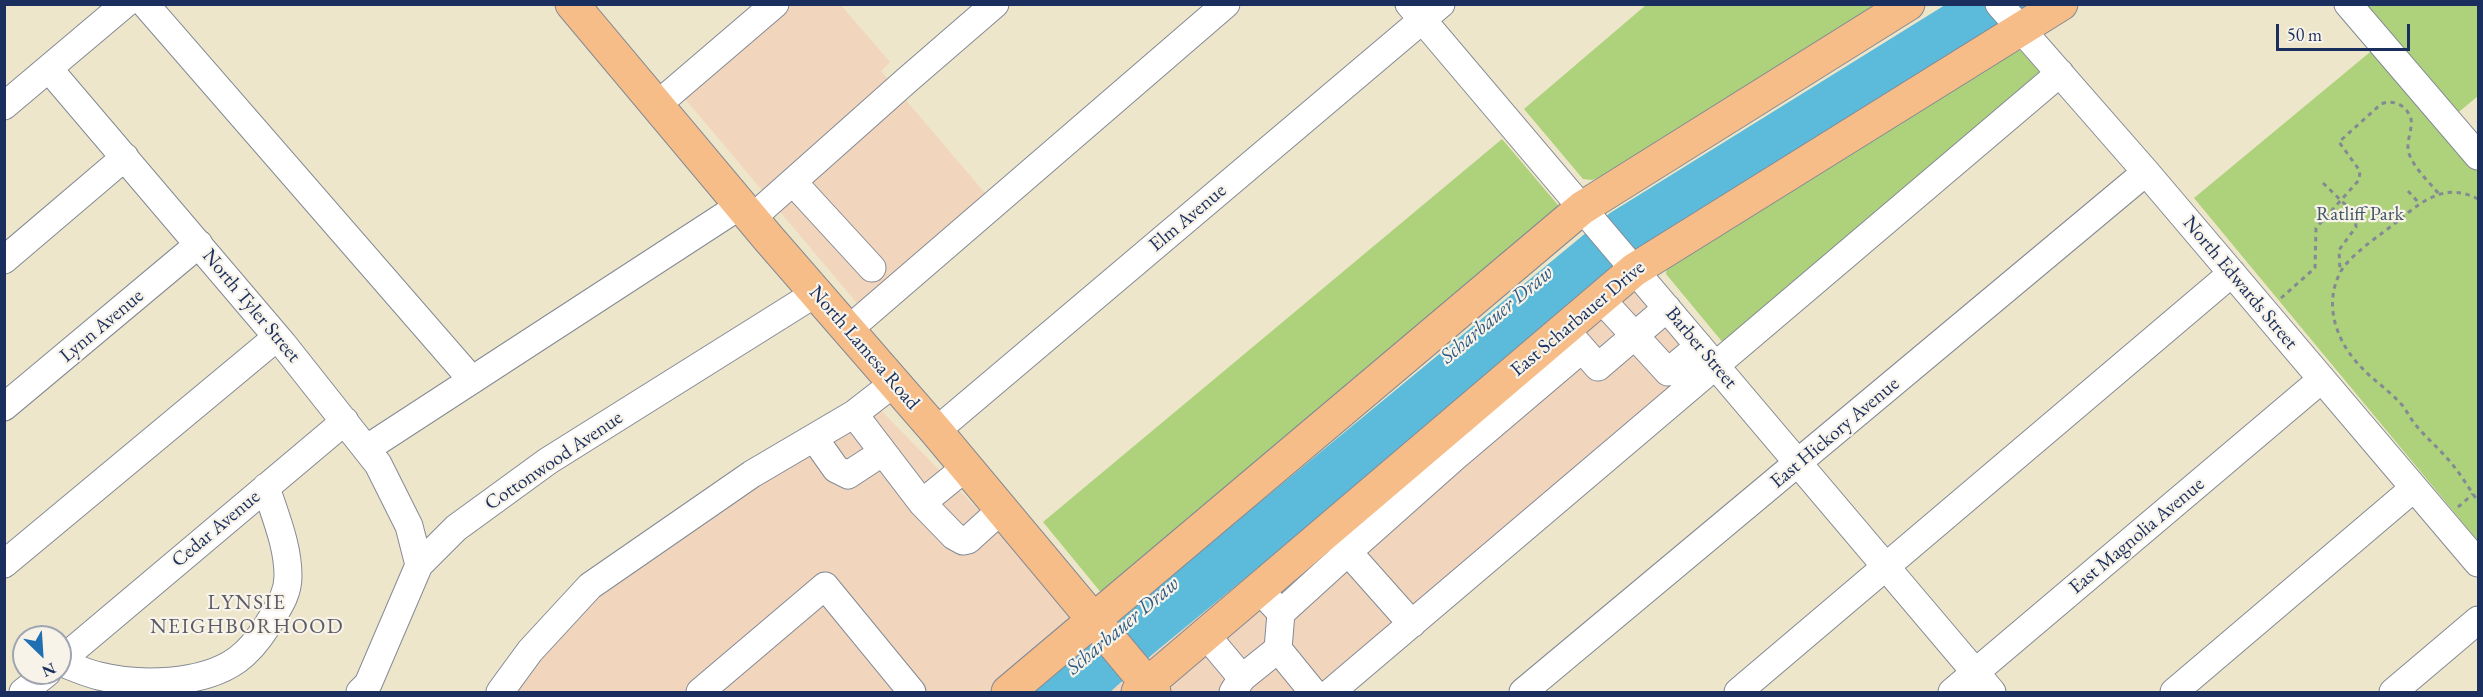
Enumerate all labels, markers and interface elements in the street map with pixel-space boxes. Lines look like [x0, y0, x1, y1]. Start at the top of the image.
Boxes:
scale bar [2279, 12, 2412, 50]
text: 50 m [2287, 23, 2322, 46]
street label: Elm Avenue [1145, 179, 1231, 257]
park label: Ratliff Park [2316, 203, 2404, 227]
street label: North Edwards Street [2177, 212, 2303, 354]
street label: North Tyler Street [197, 245, 305, 367]
street label: East Scharbauer Drive [1506, 256, 1650, 382]
water label: Scharbauer Draw [1436, 261, 1558, 369]
street label: North Lamesa Road [804, 281, 924, 415]
street label: Lynn Avenue [55, 284, 149, 368]
street label: Barber Street [1660, 302, 1742, 394]
street label: East Hickory Avenue [1766, 372, 1904, 494]
street label: Cottonwood Avenue [480, 406, 628, 516]
street label: East Magnolia Avenue [2065, 472, 2209, 600]
street label: Cedar Avenue [167, 485, 265, 573]
water label: Scharbauer Draw [1062, 572, 1184, 680]
district label: LYNSIE NEIGHBORHOOD [150, 590, 344, 640]
north arrow [12, 625, 72, 685]
text: N [39, 658, 59, 682]

